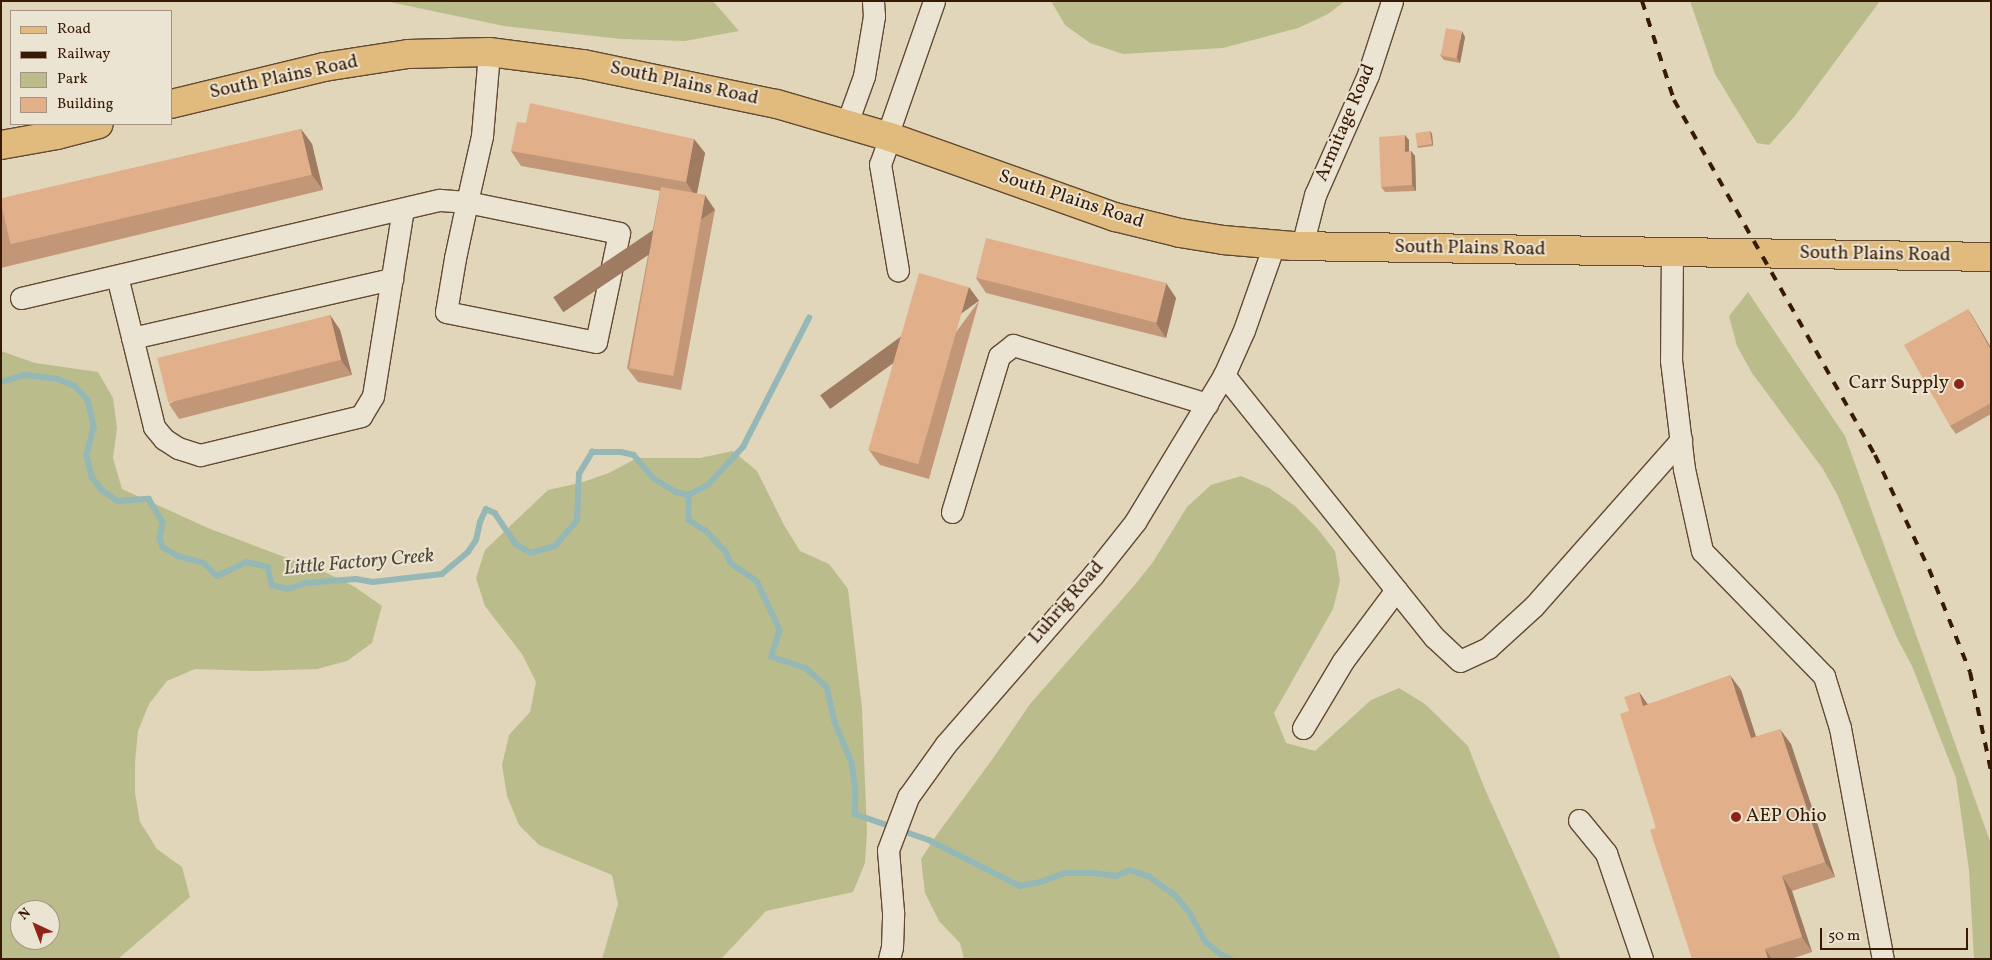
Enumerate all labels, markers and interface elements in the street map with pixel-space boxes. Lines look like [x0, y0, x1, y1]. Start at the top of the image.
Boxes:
legend [10, 10, 172, 125]
text: Road [57, 19, 91, 40]
text: Railway [57, 44, 110, 65]
street label: South Plains Road [208, 51, 360, 105]
street label: South Plains Road [608, 57, 760, 111]
street label: Armitage Road [1311, 61, 1381, 185]
text: Park [57, 69, 88, 90]
text: Building [57, 94, 113, 115]
street label: South Plains Road [996, 166, 1146, 234]
street label: South Plains Road [1394, 236, 1546, 262]
street label: South Plains Road [1799, 242, 1951, 268]
place label: Carr Supply [1849, 373, 1949, 395]
marker: Carr Supply [1953, 378, 1965, 390]
water label: Little Factory Creek [283, 544, 435, 582]
street label: Luhrig Road [1025, 557, 1109, 649]
place label: AEP Ohio [1746, 806, 1827, 828]
marker: AEP Ohio [1730, 811, 1742, 823]
north arrow [10, 900, 60, 950]
text: N [15, 904, 35, 925]
scale bar [1822, 918, 1970, 950]
text: 50 m [1828, 926, 1860, 947]

